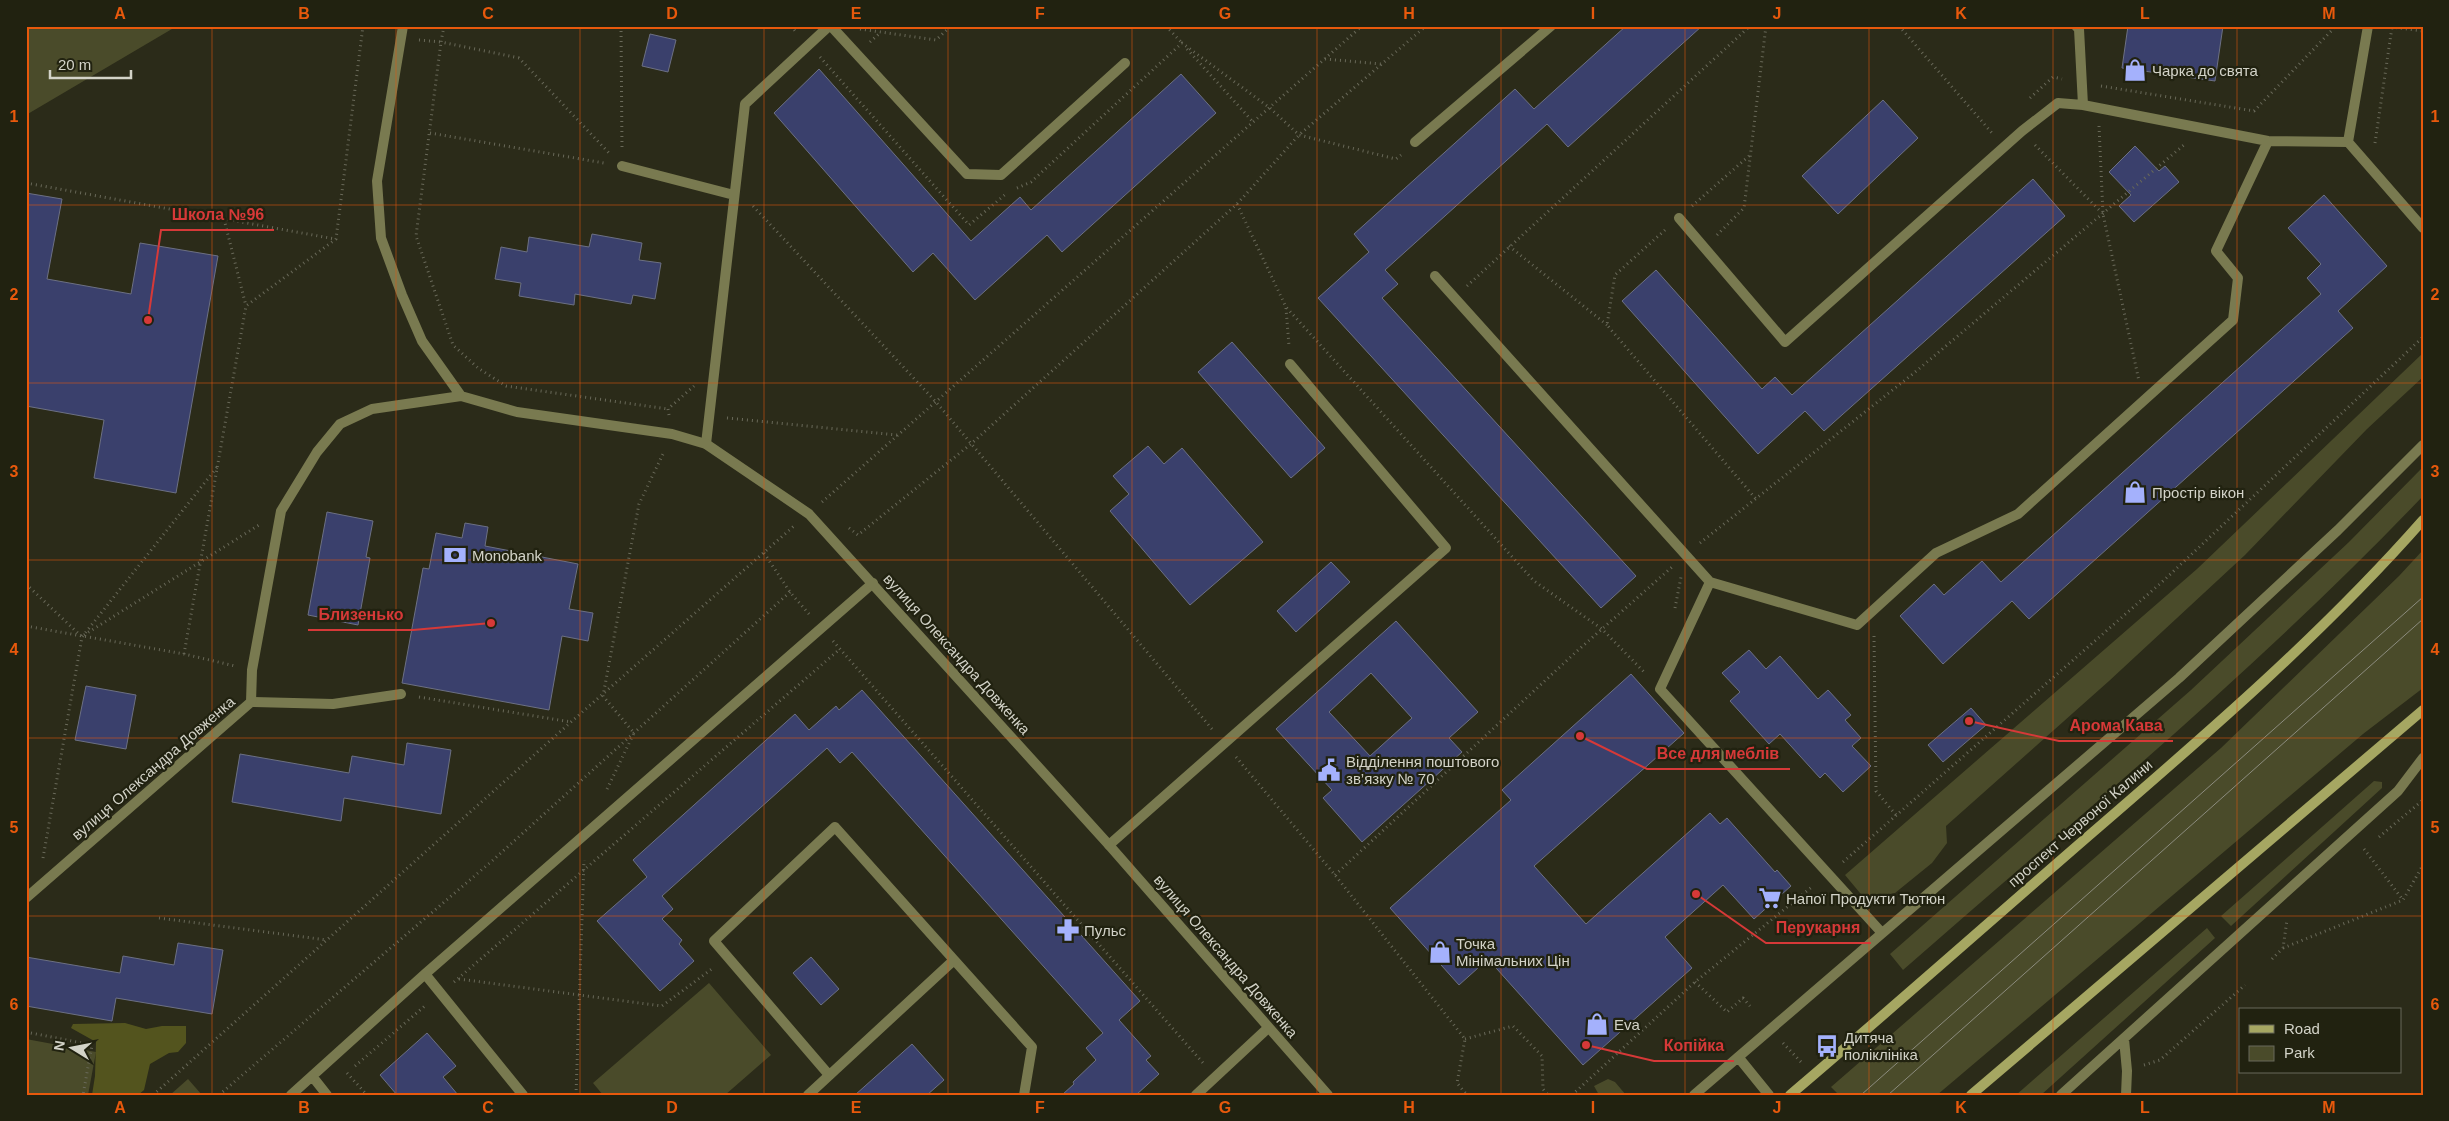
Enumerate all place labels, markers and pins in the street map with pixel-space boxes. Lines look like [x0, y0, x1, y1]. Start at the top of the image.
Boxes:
shop icon: Чарка до свята [2122, 57, 2148, 83]
place label: Чарка до свята [2152, 62, 2258, 79]
callout: Школа №96 [161, 199, 274, 230]
shop icon: Простір вікон [2122, 479, 2148, 505]
place label: Простір вікон [2152, 484, 2244, 501]
bank icon: Monobank [442, 542, 468, 568]
place label: Monobank [472, 547, 543, 564]
callout: Близенько [308, 599, 413, 630]
callout: Арома Кава [2059, 710, 2173, 741]
callout: Все для меблів [1647, 738, 1790, 769]
place label: Відділення поштового зв’язку № 70 [1346, 753, 1499, 787]
public building icon: Відділення поштового зв’язку № 70 [1316, 757, 1342, 783]
supermarket icon: Напої Продукти Тютюн [1757, 885, 1783, 911]
place label: Напої Продукти Тютюн [1786, 890, 1945, 907]
callout: Перукарня [1766, 912, 1871, 943]
pharmacy icon: Пульс [1055, 917, 1081, 943]
place label: Пульс [1084, 922, 1127, 939]
place label: Точка Мінімальних Цін [1456, 935, 1570, 969]
shop icon: Точка Мінімальних Цін [1427, 939, 1453, 965]
shop icon: Eva [1584, 1011, 1610, 1037]
place label: Eva [1614, 1016, 1641, 1033]
place label: Дитяча поліклініка [1844, 1029, 1919, 1063]
callout: Копійка [1654, 1030, 1734, 1061]
bus stop icon: Дитяча поліклініка [1814, 1033, 1840, 1059]

